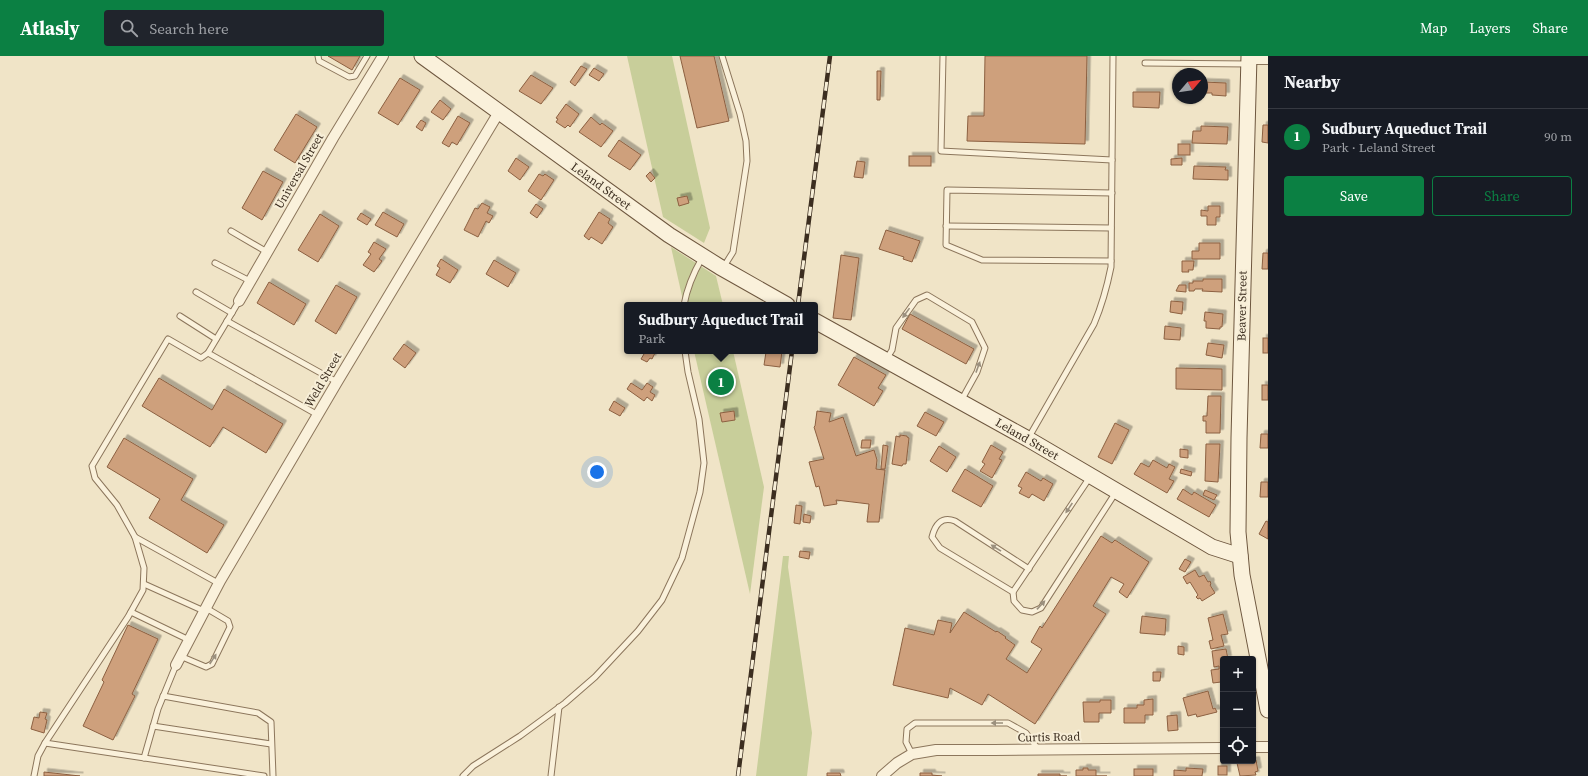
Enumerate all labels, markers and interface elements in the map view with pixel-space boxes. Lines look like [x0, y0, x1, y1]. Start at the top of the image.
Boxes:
search box [104, 10, 384, 46]
text: Atlasly [20, 15, 80, 41]
icon: search [118, 17, 140, 39]
text: Search here [150, 18, 229, 39]
text: Map [1420, 18, 1447, 38]
text: Layers [1469, 18, 1511, 38]
text: Share [1533, 18, 1568, 38]
north arrow [1172, 68, 1208, 104]
text: Nearby [1284, 70, 1340, 94]
text: Sudbury Aqueduct Trail [1322, 118, 1487, 139]
text: 1 [1293, 128, 1301, 145]
text: 90 m [1544, 128, 1572, 145]
street label: Universal Street [271, 130, 327, 212]
text: Park · Leland Street [1322, 139, 1435, 156]
street label: Leland Street [568, 159, 634, 213]
button: Save [1284, 176, 1424, 216]
button: Share [1432, 176, 1572, 216]
street label: Beaver Street [1233, 271, 1251, 341]
popup [624, 302, 818, 354]
one-way arrow [902, 308, 910, 318]
text: Sudbury Aqueduct Trail [638, 309, 804, 330]
text: Park [638, 330, 665, 347]
street label: Weld Street [301, 350, 345, 410]
one-way arrow [975, 361, 981, 373]
pin: 1 [708, 367, 734, 397]
street label: Leland Street [992, 414, 1062, 464]
your location [587, 462, 607, 482]
one-way arrow [1065, 503, 1073, 514]
one-way arrow [990, 544, 1002, 551]
one-way arrow [1036, 600, 1046, 610]
one-way arrow [210, 654, 217, 665]
map controls [1220, 656, 1256, 764]
button: + [1220, 656, 1256, 692]
button: − [1220, 692, 1256, 728]
one-way arrow [990, 720, 1003, 726]
street label: Curtis Road [1018, 728, 1081, 746]
button: locate [1220, 728, 1256, 764]

